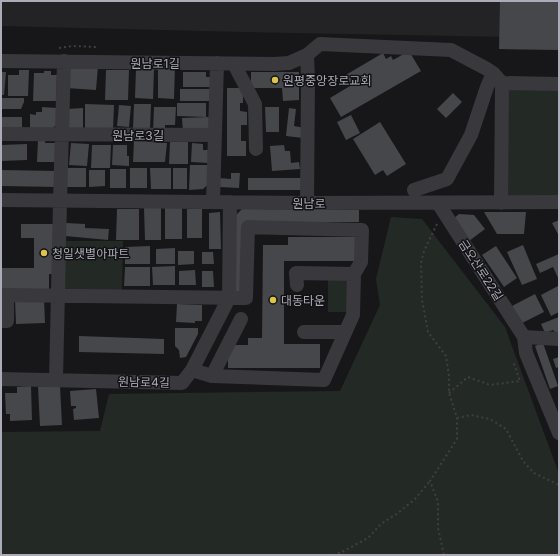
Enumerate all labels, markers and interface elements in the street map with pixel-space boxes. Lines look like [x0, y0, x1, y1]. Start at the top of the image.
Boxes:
street label: 원남로1길 [130, 56, 180, 71]
place label: 원평중앙장로교회 [283, 73, 371, 88]
marker: 원평중앙장로교회 [270, 75, 280, 85]
street label: 원남로3길 [112, 128, 164, 143]
street label: 원남로 [292, 196, 326, 211]
street label: 금오산로22길 [456, 237, 506, 303]
place label: 청일샛별아파트 [52, 246, 129, 261]
marker: 청일샛별아파트 [39, 248, 49, 258]
place label: 대동타운 [281, 293, 325, 308]
marker: 대동타운 [268, 295, 278, 305]
street label: 원남로4길 [118, 374, 170, 390]

